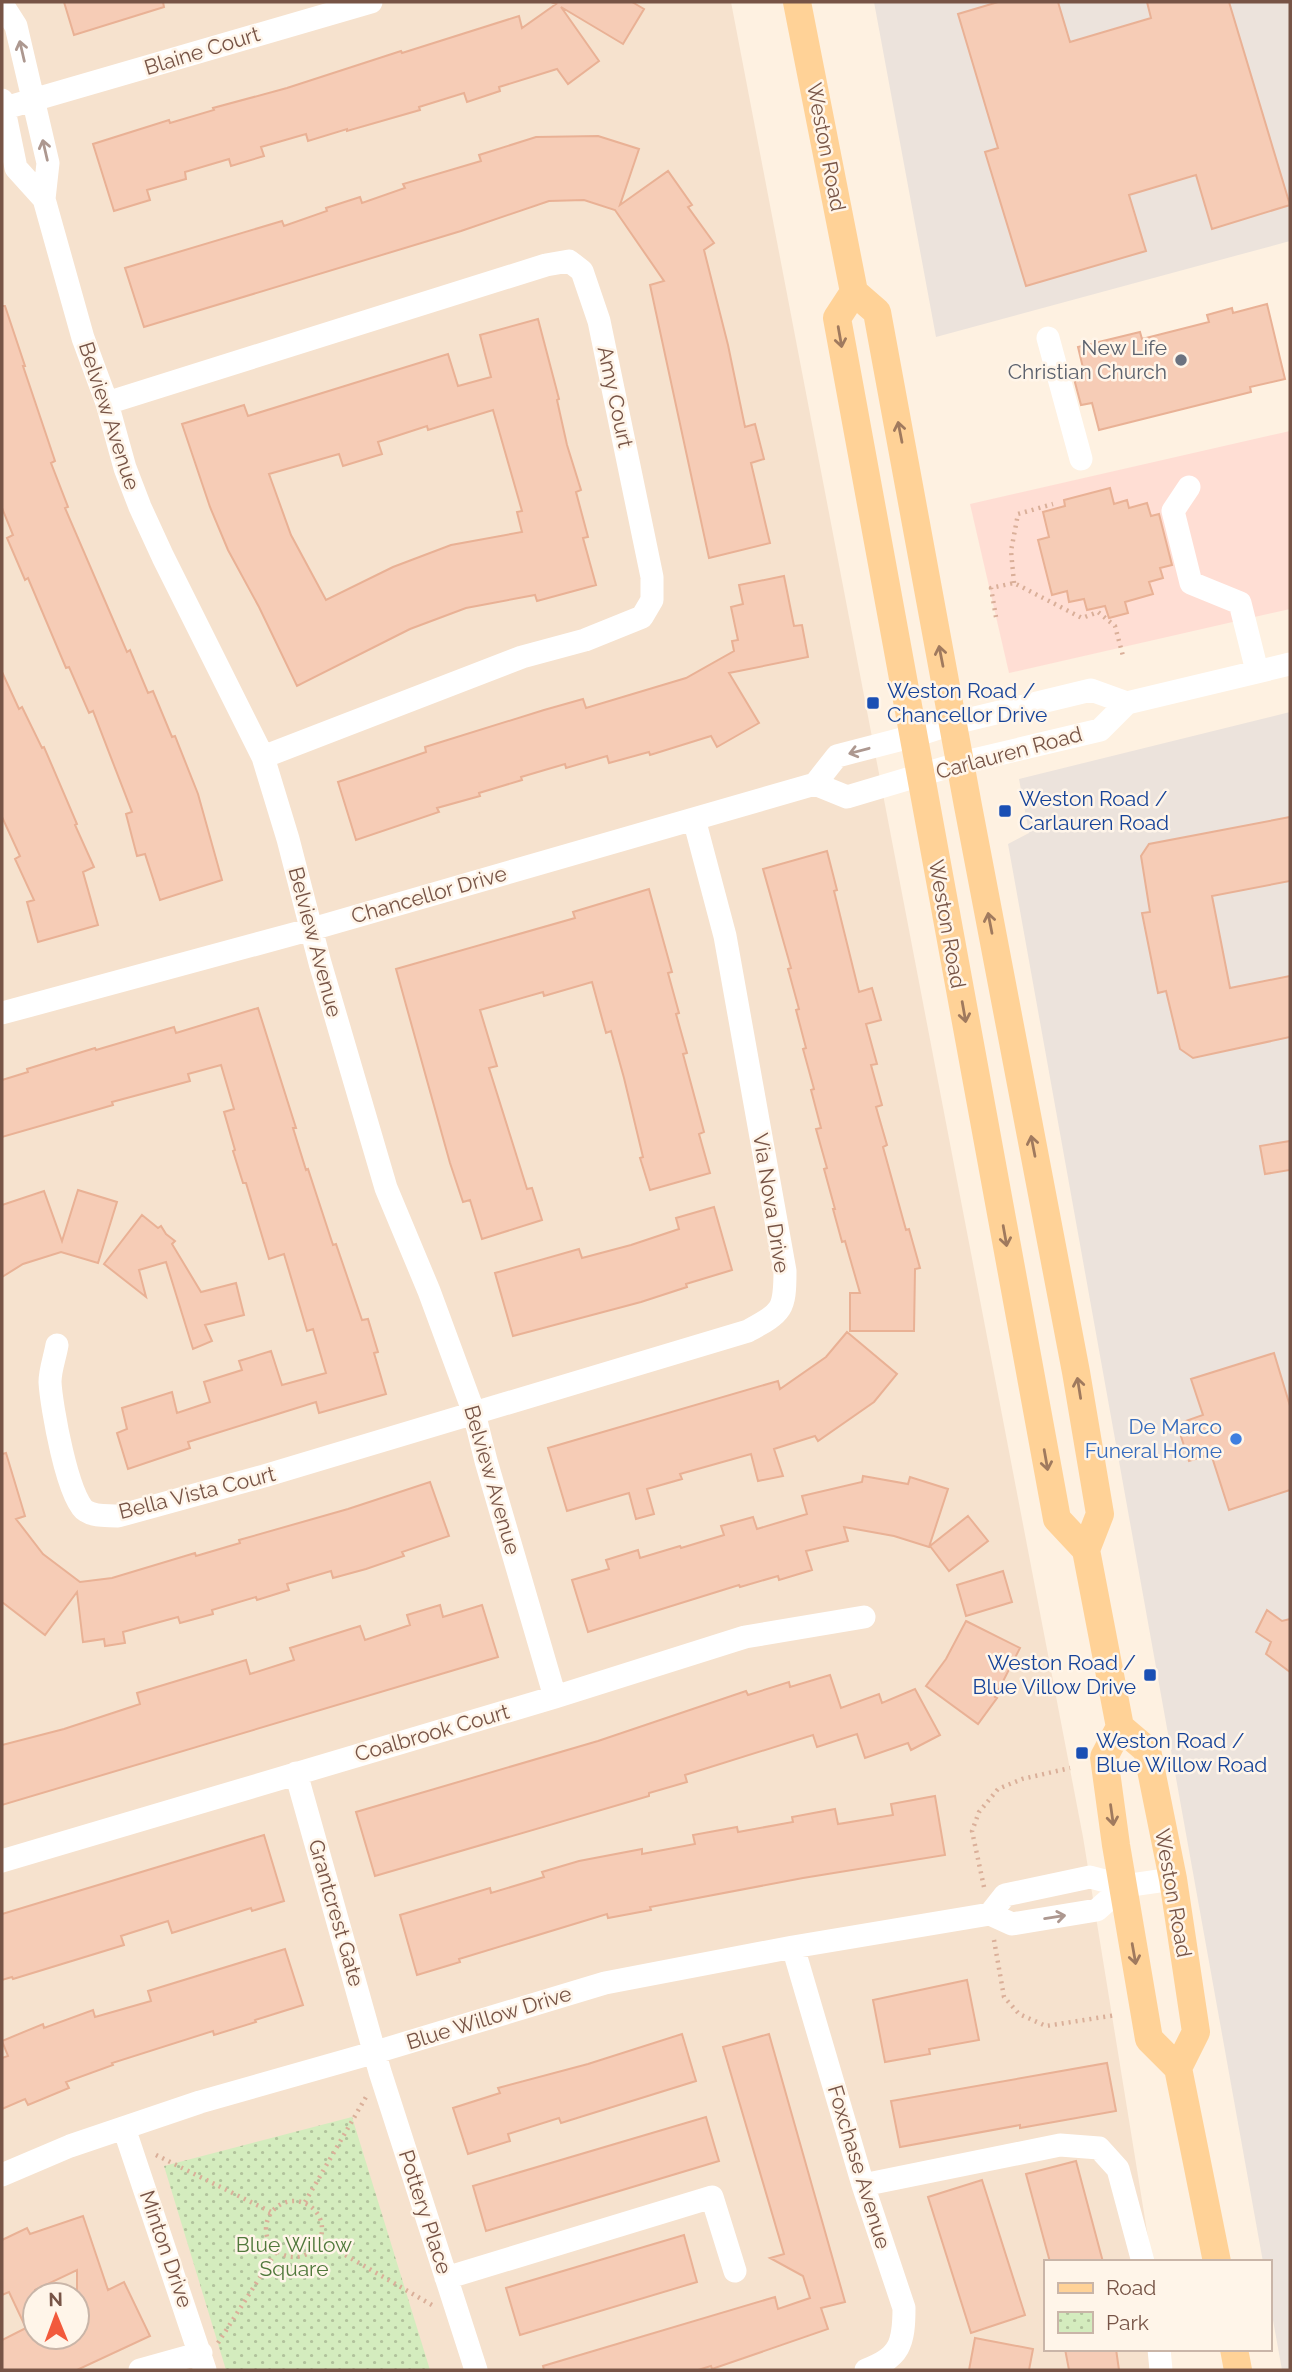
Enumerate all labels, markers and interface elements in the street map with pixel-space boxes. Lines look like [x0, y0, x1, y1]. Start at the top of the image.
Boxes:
street label: Blaine Court [141, 21, 263, 80]
one-way arrow [14, 40, 27, 62]
street label: Weston Road [802, 81, 851, 213]
one-way arrow [37, 139, 50, 161]
one-way arrow [834, 325, 848, 348]
place label: New Life Christian Church [1008, 335, 1167, 384]
street label: Belview Avenue [74, 339, 145, 493]
street label: Amy Court [593, 344, 638, 450]
marker: New Life Christian Church [1173, 352, 1189, 368]
one-way arrow [892, 421, 906, 444]
one-way arrow [934, 645, 947, 668]
place label: Weston Road / Chancellor Drive [887, 678, 1047, 727]
marker: Weston Road / Chancellor Drive [865, 695, 881, 711]
street label: Carlauren Road [933, 721, 1085, 784]
one-way arrow [848, 745, 870, 758]
place label: Weston Road / Carlauren Road [1019, 786, 1169, 835]
marker: Weston Road / Carlauren Road [997, 803, 1013, 819]
street label: Weston Road [924, 858, 971, 990]
street label: Chancellor Drive [348, 860, 509, 929]
street label: Belview Avenue [283, 864, 348, 1020]
one-way arrow [983, 912, 997, 935]
one-way arrow [957, 1000, 971, 1023]
street label: Via Nova Drive [748, 1131, 795, 1275]
one-way arrow [1026, 1135, 1040, 1158]
one-way arrow [999, 1224, 1012, 1247]
one-way arrow [1072, 1377, 1085, 1400]
street label: Belview Avenue [459, 1402, 526, 1557]
place label: De Marco Funeral Home [1085, 1414, 1222, 1463]
marker: De Marco Funeral Home [1228, 1431, 1244, 1447]
one-way arrow [1040, 1448, 1053, 1471]
street label: Bella Vista Court [116, 1461, 278, 1524]
place label: Weston Road / Blue Villow Drive [973, 1650, 1136, 1699]
marker: Weston Road / Blue Villow Drive [1142, 1667, 1158, 1683]
street label: Coalbrook Court [352, 1699, 512, 1766]
place label: Weston Road / Blue Willow Road [1096, 1728, 1267, 1777]
marker: Weston Road / Blue Willow Road [1074, 1745, 1090, 1761]
one-way arrow [1105, 1803, 1118, 1825]
street label: Weston Road [1150, 1827, 1197, 1959]
street label: Grantcrest Gate [304, 1836, 369, 1989]
one-way arrow [1043, 1910, 1066, 1923]
one-way arrow [1128, 1942, 1141, 1965]
street label: Blue Willow Drive [403, 1981, 574, 2054]
street label: Foxchase Avenue [823, 2082, 896, 2252]
street label: Pottery Place [394, 2147, 457, 2277]
street label: Minton Drive [135, 2187, 198, 2311]
park label: Blue Willow Square [236, 2232, 352, 2281]
legend [1044, 2260, 1271, 2351]
text: Road [1106, 2275, 1156, 2300]
north arrow [21, 2281, 91, 2351]
text: N [48, 2288, 63, 2310]
text: Park [1106, 2310, 1149, 2335]

